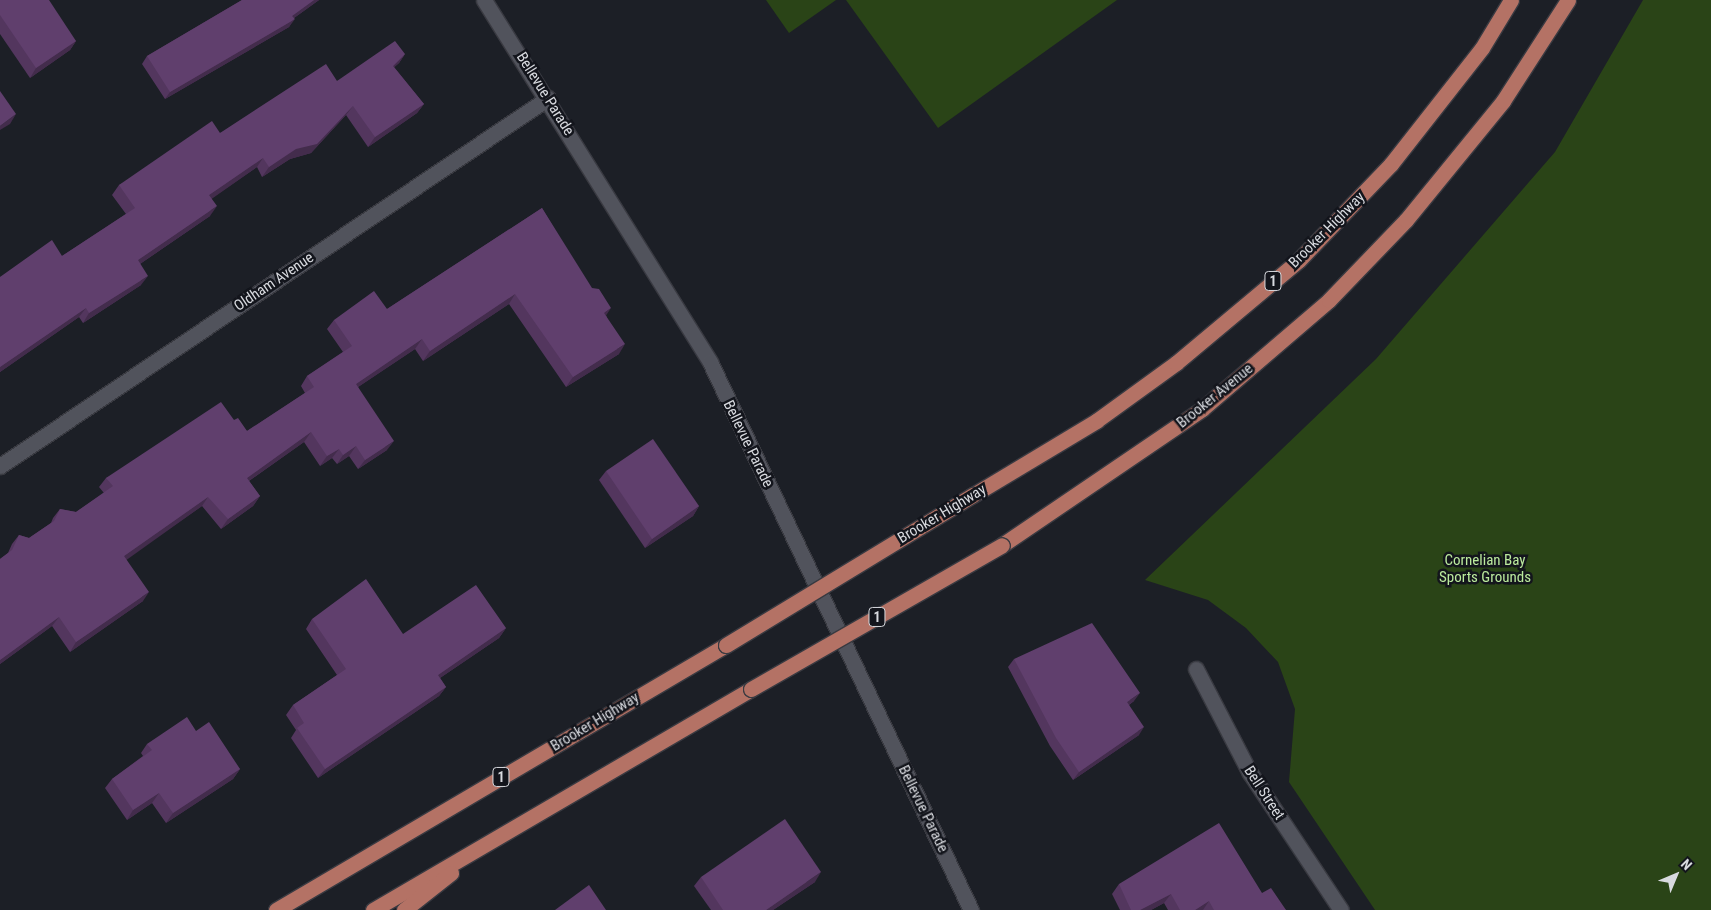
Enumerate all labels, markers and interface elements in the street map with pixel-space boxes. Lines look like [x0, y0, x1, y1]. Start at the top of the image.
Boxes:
street label: Bellevue Parade [512, 49, 578, 139]
street label: Brooker Highway [1285, 188, 1369, 272]
street label: Oldham Avenue [231, 249, 317, 315]
road number: 1 [1264, 270, 1282, 292]
street label: Brooker Avenue [1173, 360, 1257, 432]
street label: Bellevue Parade [719, 398, 777, 490]
street label: Brooker Highway [895, 481, 989, 547]
park label: Cornelian Bay Sports Grounds [1439, 551, 1531, 586]
road number: 1 [868, 606, 886, 628]
street label: Brooker Highway [548, 689, 642, 755]
street label: Bellevue Parade [894, 763, 952, 855]
street label: Bell Street [1240, 763, 1288, 823]
road number: 1 [492, 766, 510, 789]
north arrow [1651, 850, 1701, 900]
text: N [1678, 856, 1695, 873]

